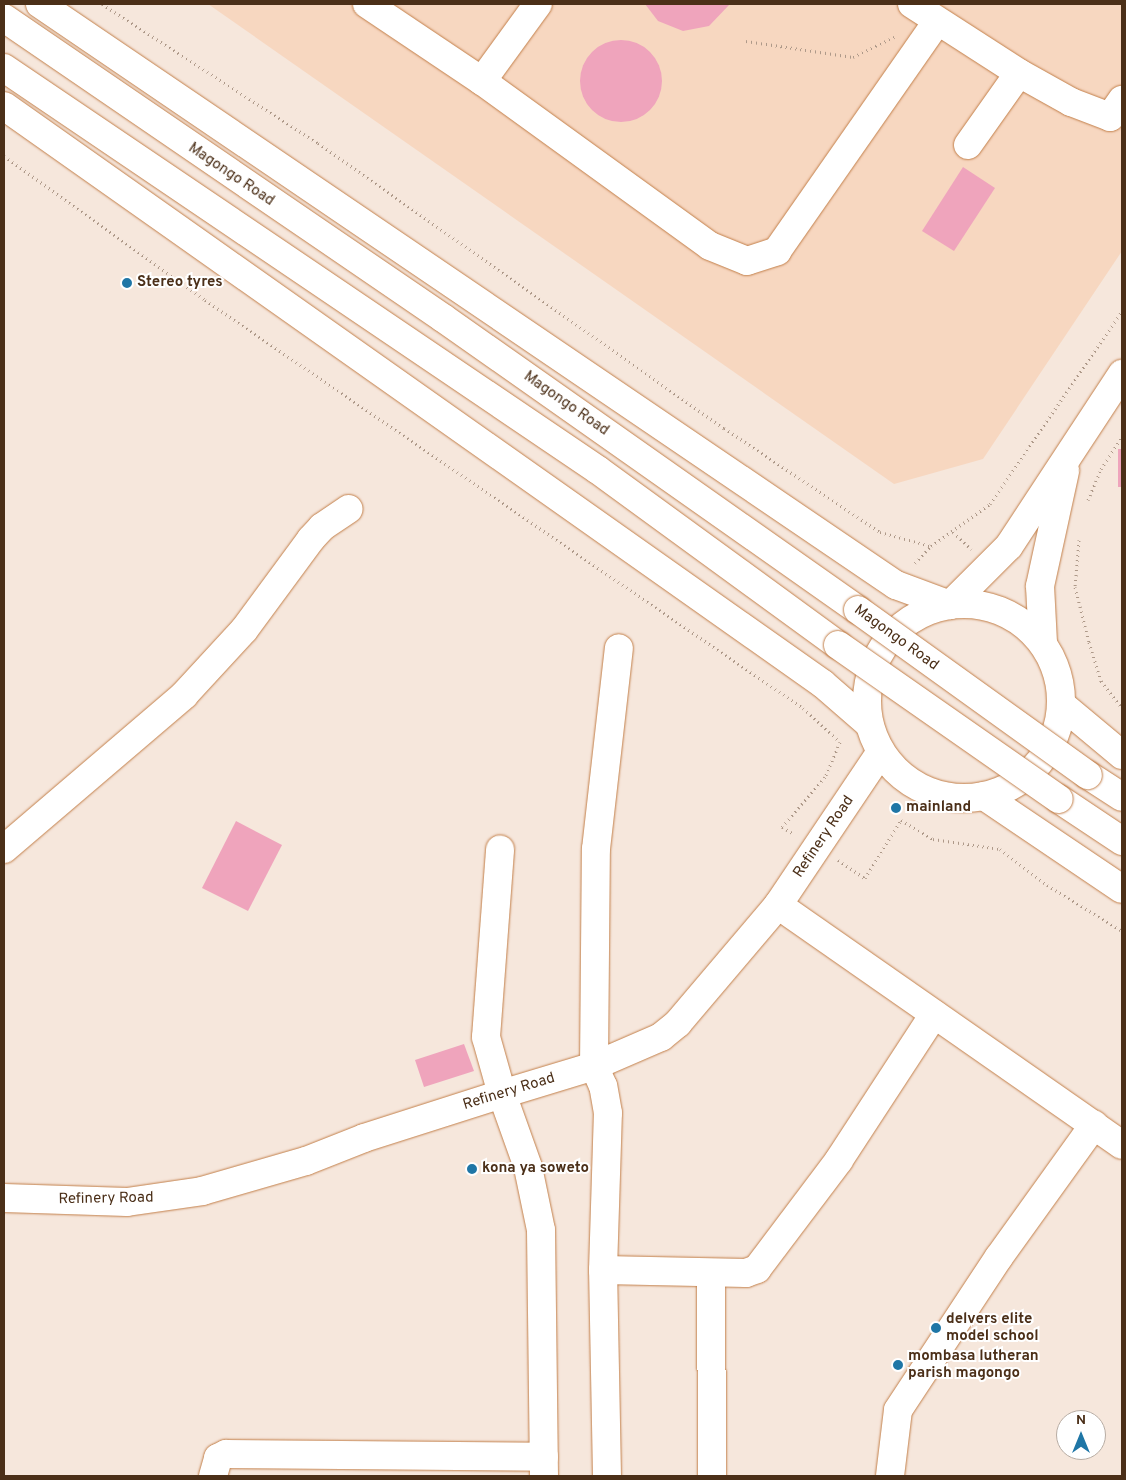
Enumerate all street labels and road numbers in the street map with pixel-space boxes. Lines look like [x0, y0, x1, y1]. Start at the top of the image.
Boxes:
street label: Magongo Road [184, 140, 278, 210]
street label: Magongo Road [520, 368, 612, 440]
street label: Magongo Road [850, 601, 942, 675]
street label: Refinery Road [790, 792, 858, 882]
street label: Refinery Road [461, 1069, 557, 1115]
street label: Refinery Road [58, 1189, 154, 1209]

